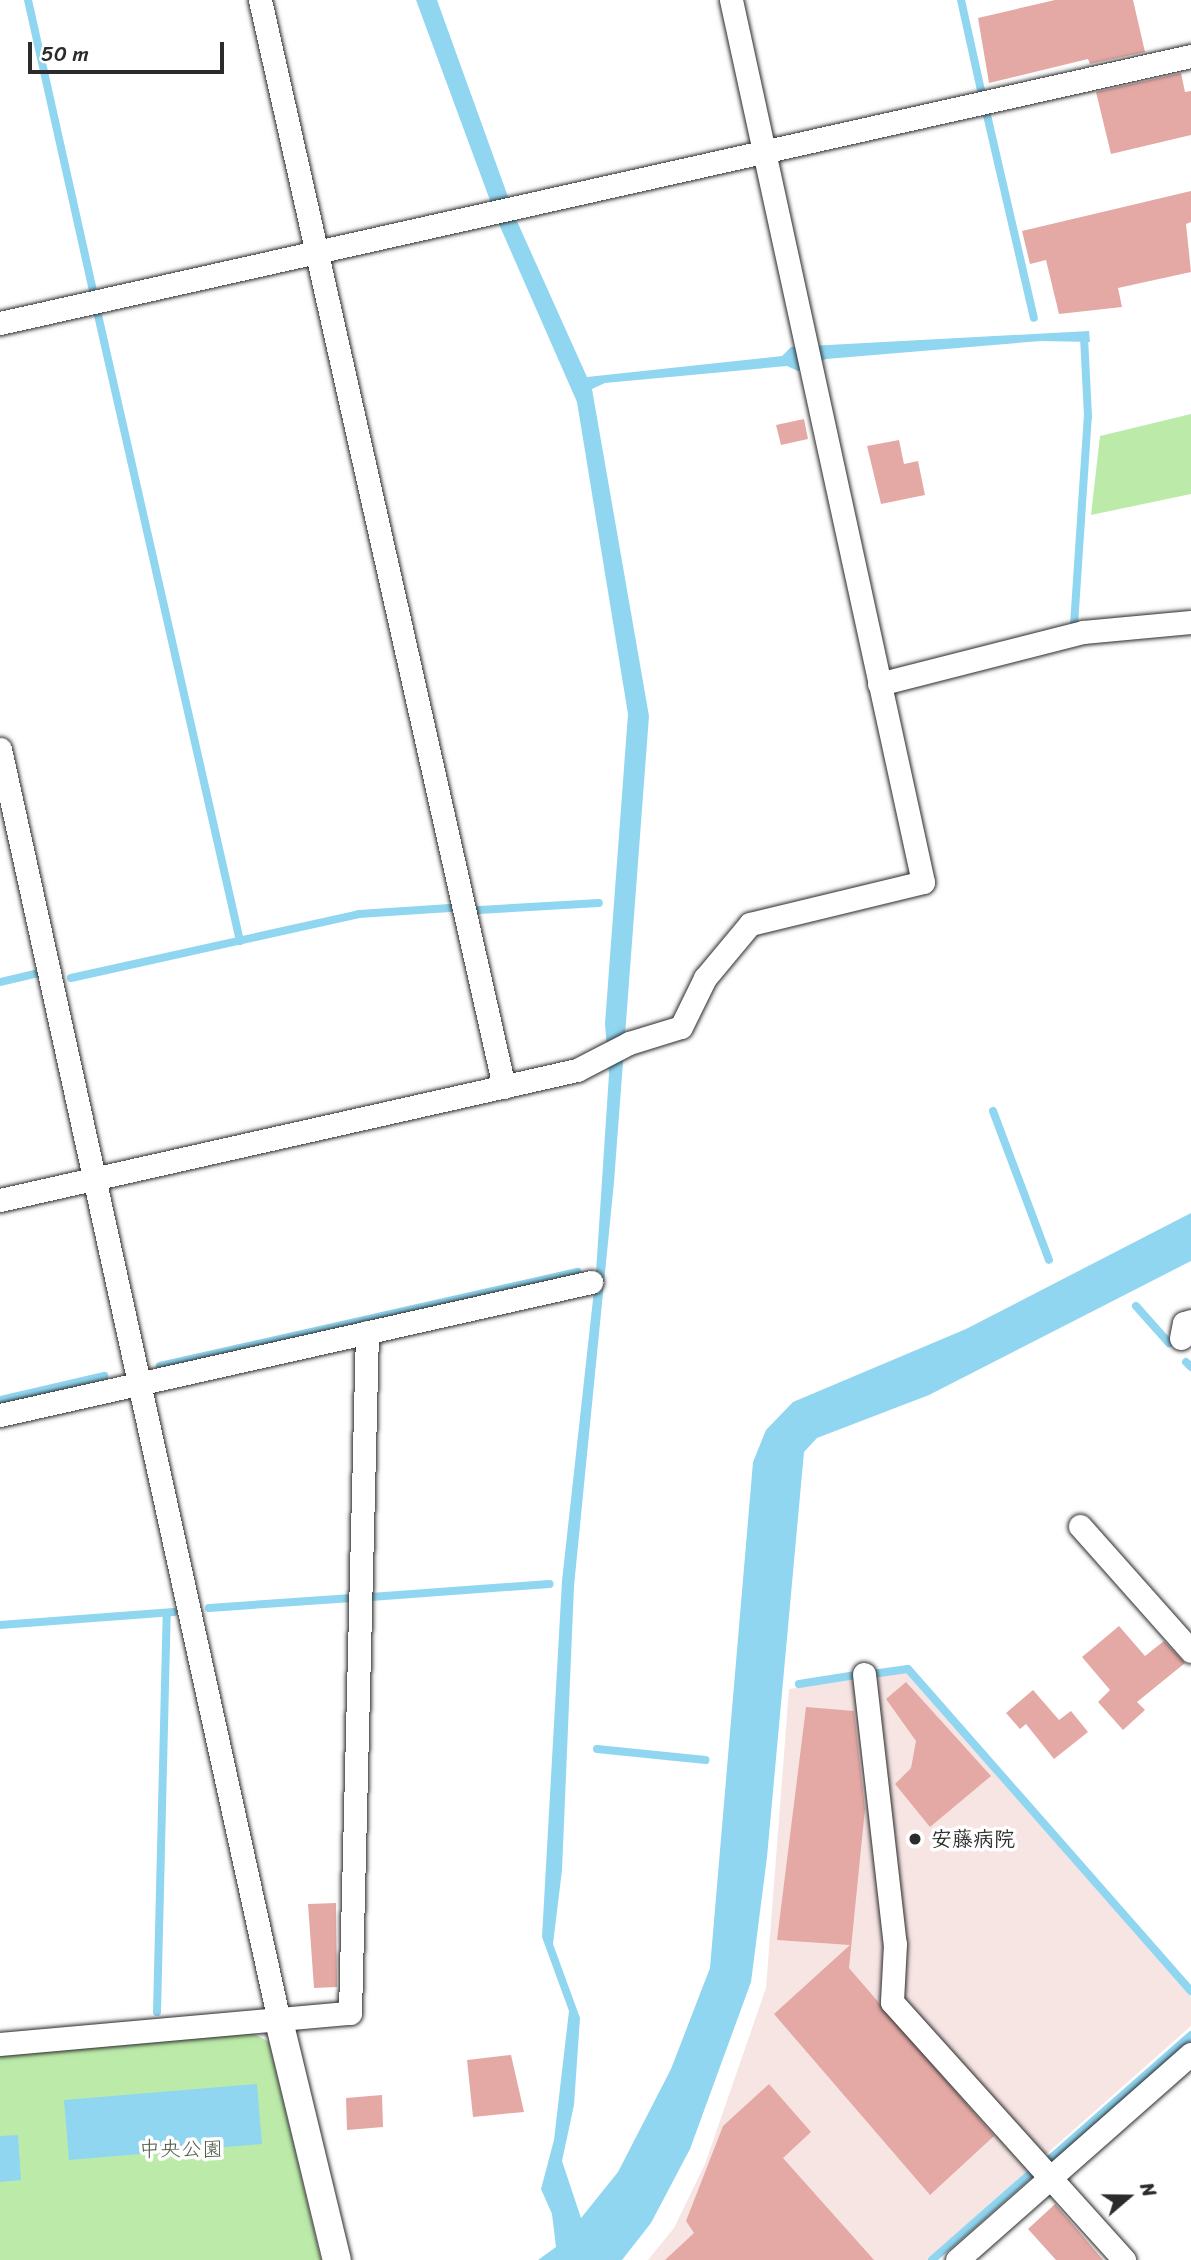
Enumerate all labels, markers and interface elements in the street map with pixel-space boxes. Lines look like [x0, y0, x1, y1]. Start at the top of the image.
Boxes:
scale bar [32, 28, 228, 72]
text: 50 m [41, 35, 89, 73]
place label: 安藤病院 [931, 1826, 1015, 1852]
marker: 安藤病院 [905, 1829, 925, 1849]
park label: 中央公園 [139, 2136, 223, 2162]
north arrow [1093, 2162, 1163, 2232]
text: N [1130, 2178, 1166, 2201]

